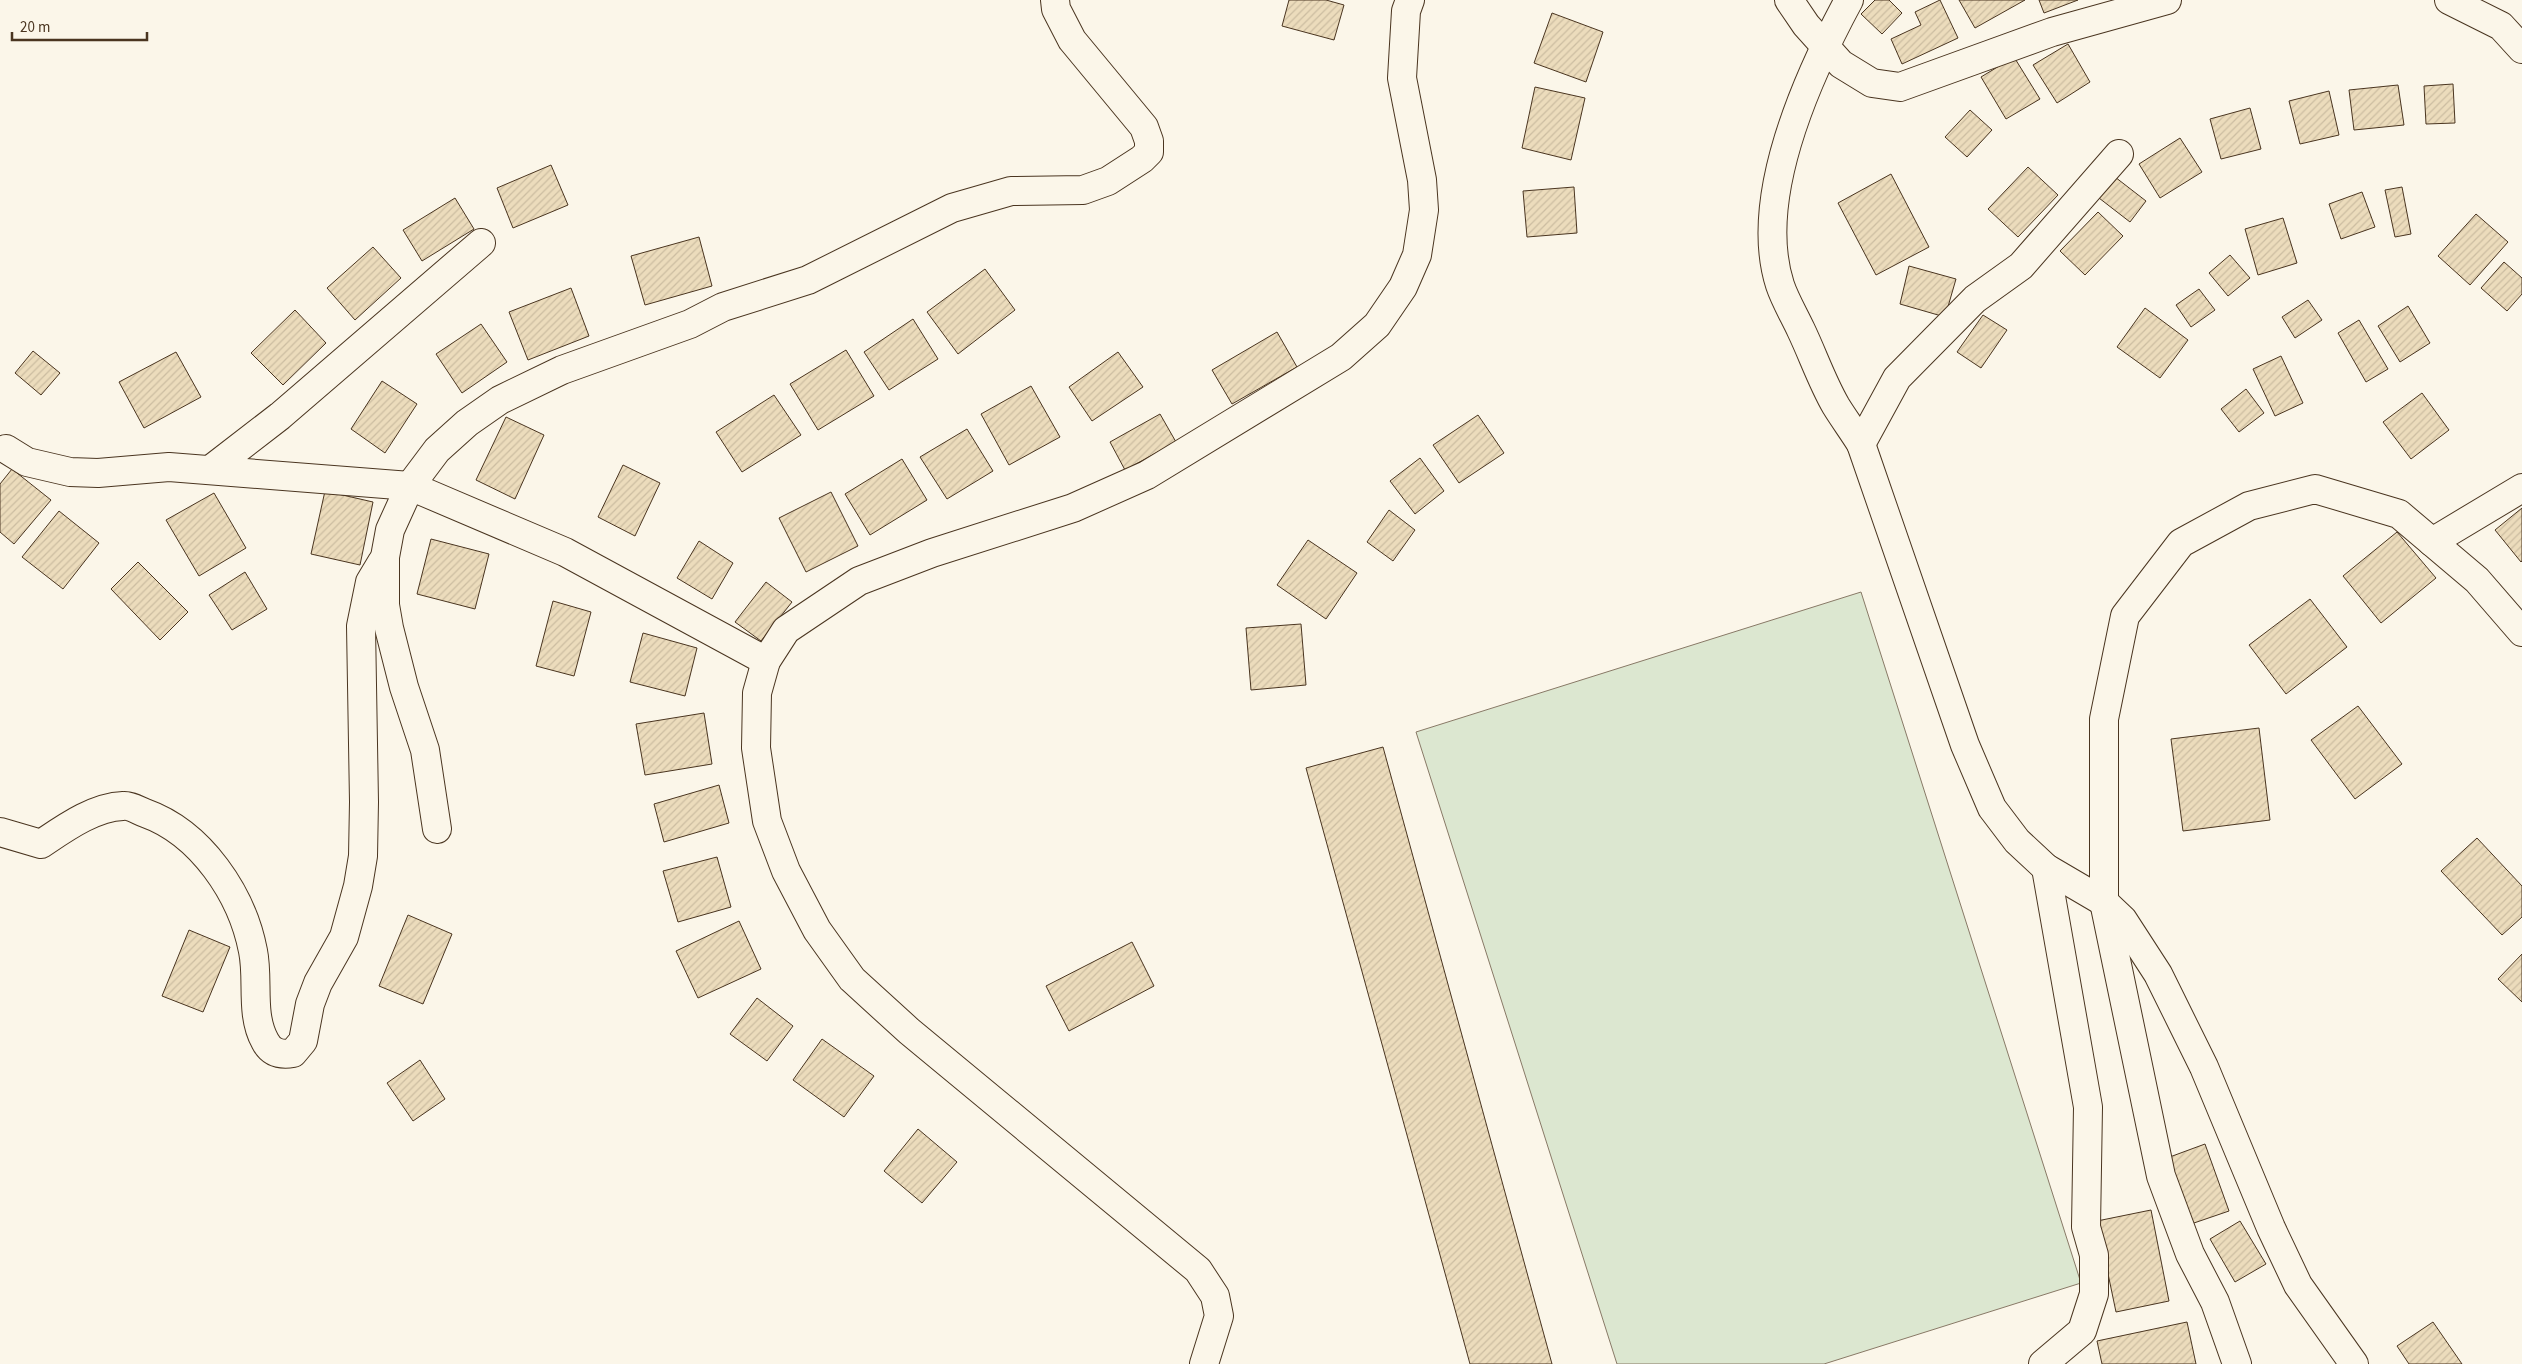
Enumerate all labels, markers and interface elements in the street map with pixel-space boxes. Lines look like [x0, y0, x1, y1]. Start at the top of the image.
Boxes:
scale bar [12, 10, 148, 42]
text: 20 m [20, 17, 50, 38]

